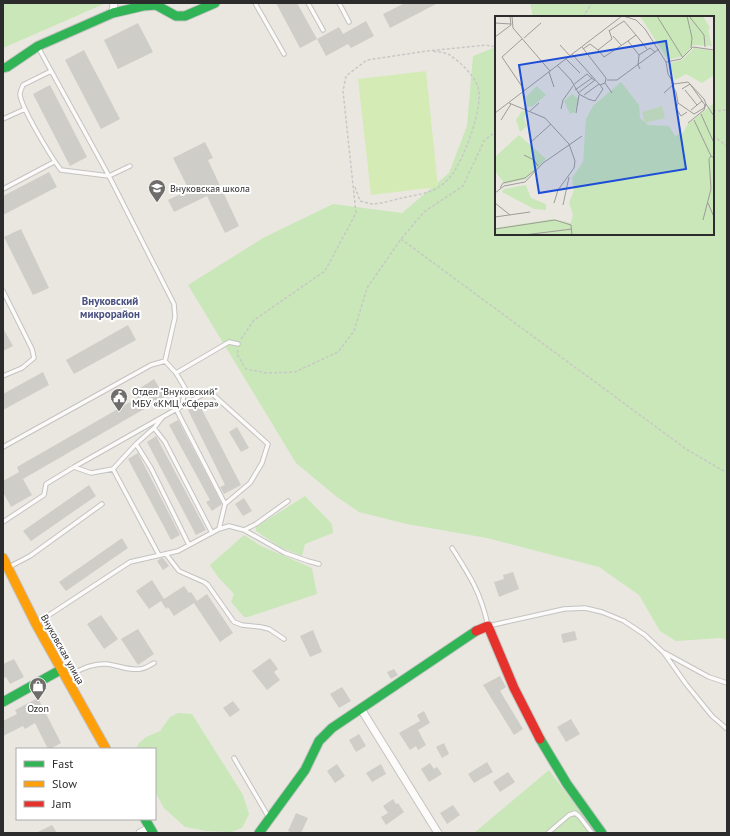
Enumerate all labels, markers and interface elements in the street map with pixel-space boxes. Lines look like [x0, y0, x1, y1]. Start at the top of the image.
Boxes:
inset map [495, 16, 714, 235]
school or university icon: Внуковская школа [147, 178, 167, 203]
place label: Внуковская школа [170, 182, 250, 195]
district label: Внуковский микрорайон [80, 294, 140, 321]
place label: Отдел "Внуковский" МБУ «КМЦ «Сфера» [132, 385, 219, 410]
public building icon: Отдел "Внуковский" МБУ «КМЦ «Сфера» [109, 387, 129, 412]
street label: Внуковская улица [38, 612, 87, 687]
shop icon: Ozon [28, 676, 48, 701]
place label: Ozon [27, 702, 49, 715]
legend [16, 748, 156, 820]
text: Fast [52, 756, 73, 771]
text: Slow [52, 776, 77, 791]
text: Jam [51, 796, 71, 811]

